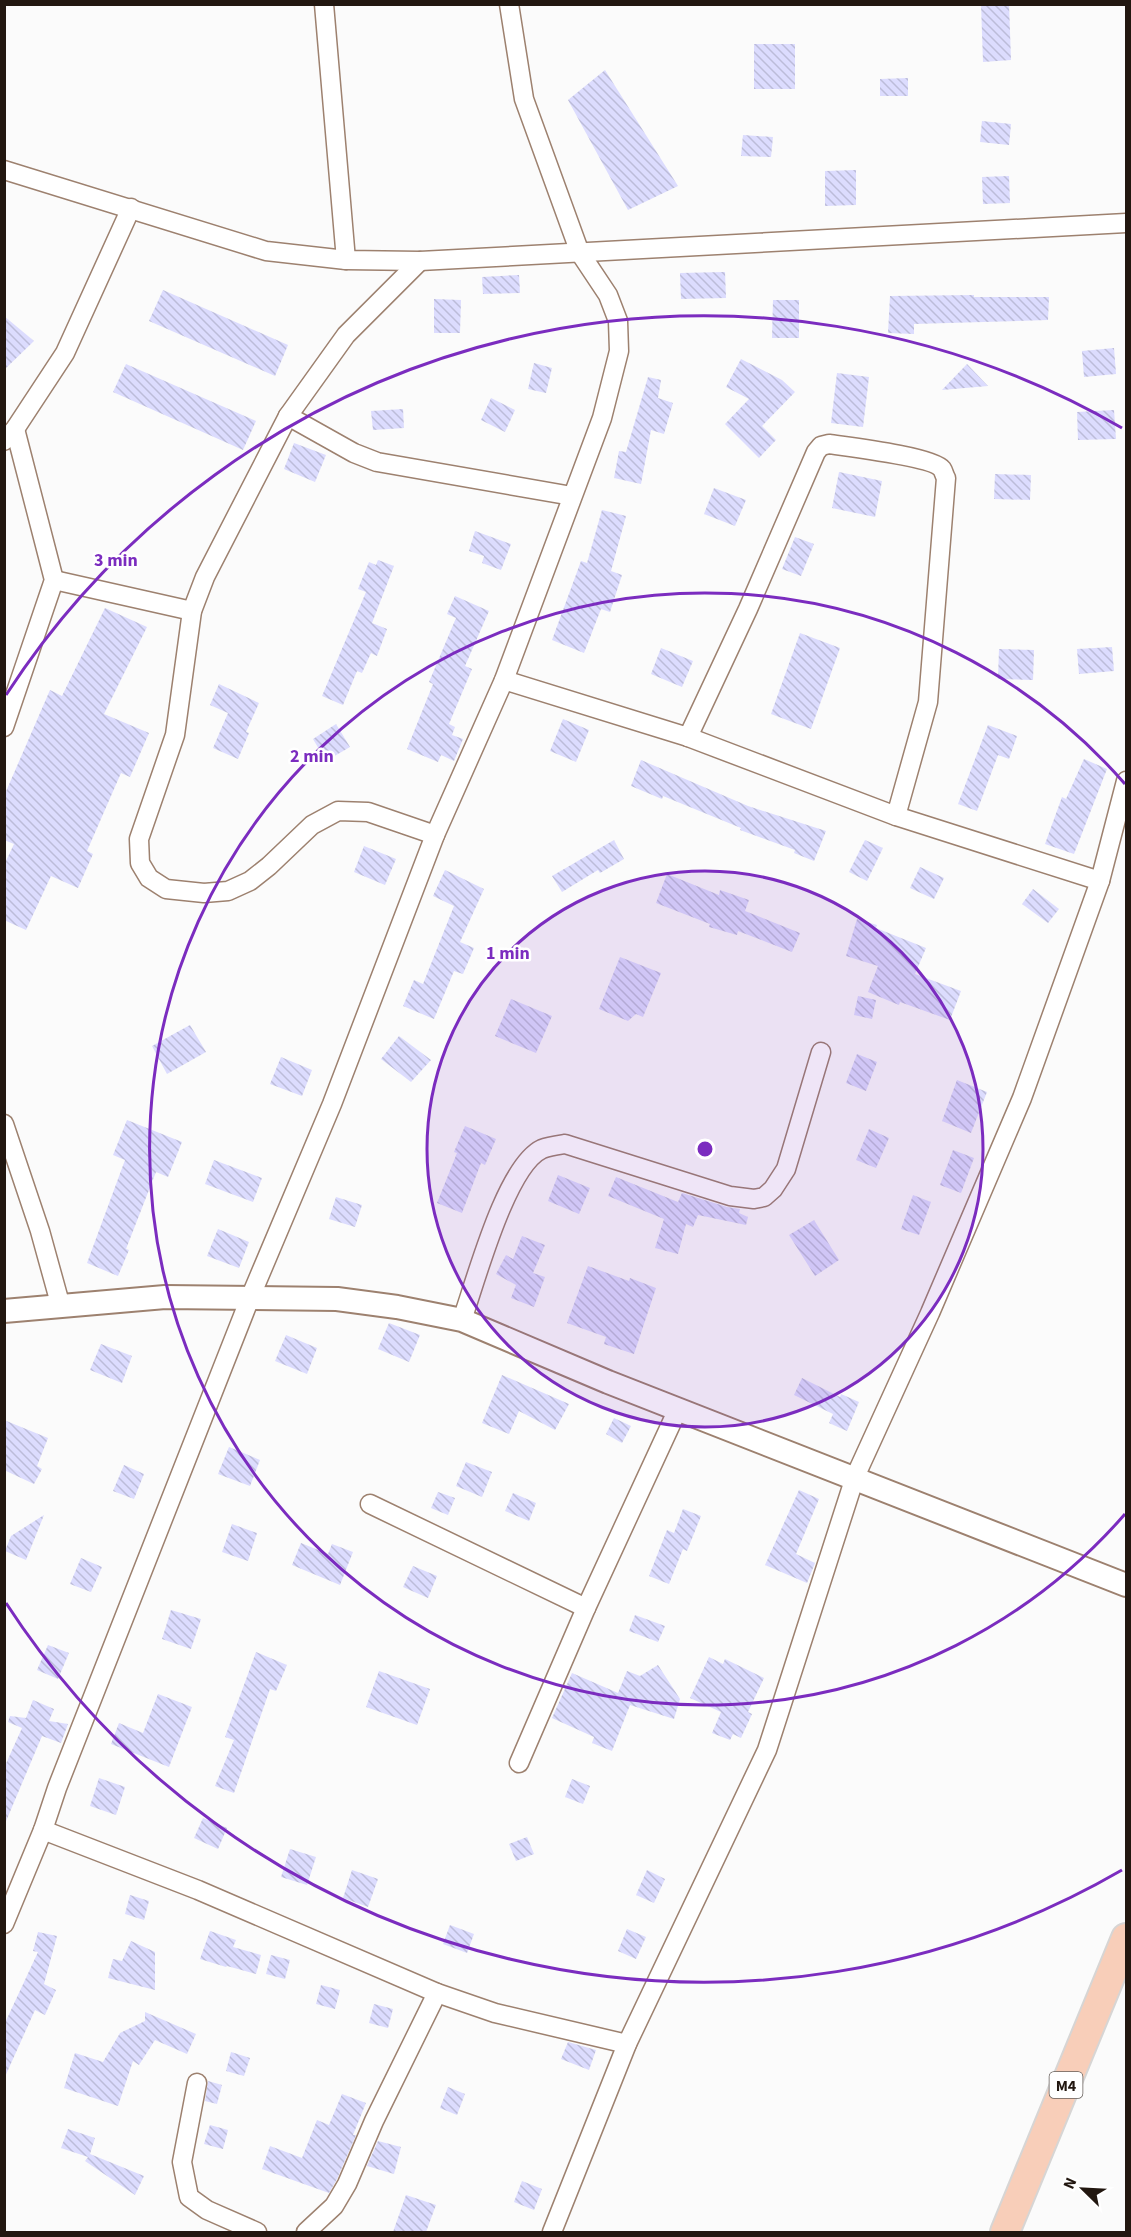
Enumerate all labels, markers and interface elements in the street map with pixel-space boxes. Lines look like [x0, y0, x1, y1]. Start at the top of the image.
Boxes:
text: 3 min [94, 548, 138, 573]
text: 2 min [290, 744, 334, 769]
text: 1 min [486, 941, 530, 966]
centre of rings [695, 1139, 715, 1159]
road number: M4 [1050, 2072, 1082, 2098]
north arrow [1053, 2159, 1113, 2219]
text: N [1058, 2174, 1082, 2193]

